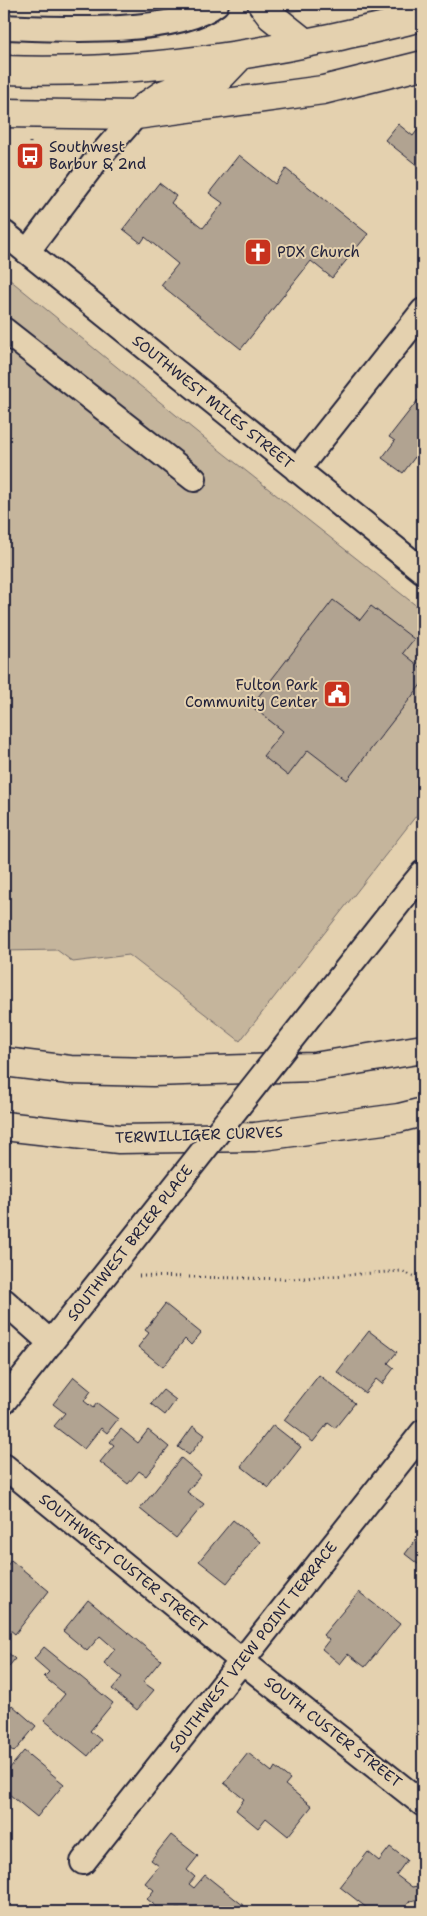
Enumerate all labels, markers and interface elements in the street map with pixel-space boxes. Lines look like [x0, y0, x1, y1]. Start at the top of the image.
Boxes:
place label: Southwest Barbur & 2nd [49, 137, 147, 174]
bus stop icon: Southwest Barbur & 2nd [15, 141, 45, 171]
church icon: PDX Church [243, 237, 273, 267]
place label: PDX Church [277, 242, 360, 262]
street label: SOUTHWEST MILES STREET [128, 331, 298, 473]
place label: Fulton Park Community Center [185, 675, 318, 712]
public building icon: Fulton Park Community Center [322, 679, 352, 709]
street label: TERWILLIGER CURVES [115, 1122, 283, 1148]
street label: SOUTHWEST BRIER PLACE [63, 1161, 197, 1325]
street label: SOUTHWEST CUSTER STREET [35, 1489, 211, 1637]
street label: SOUTHWEST VIEW POINT TERRACE [164, 1538, 342, 1756]
street label: SOUTH CUSTER STREET [260, 1672, 406, 1792]

